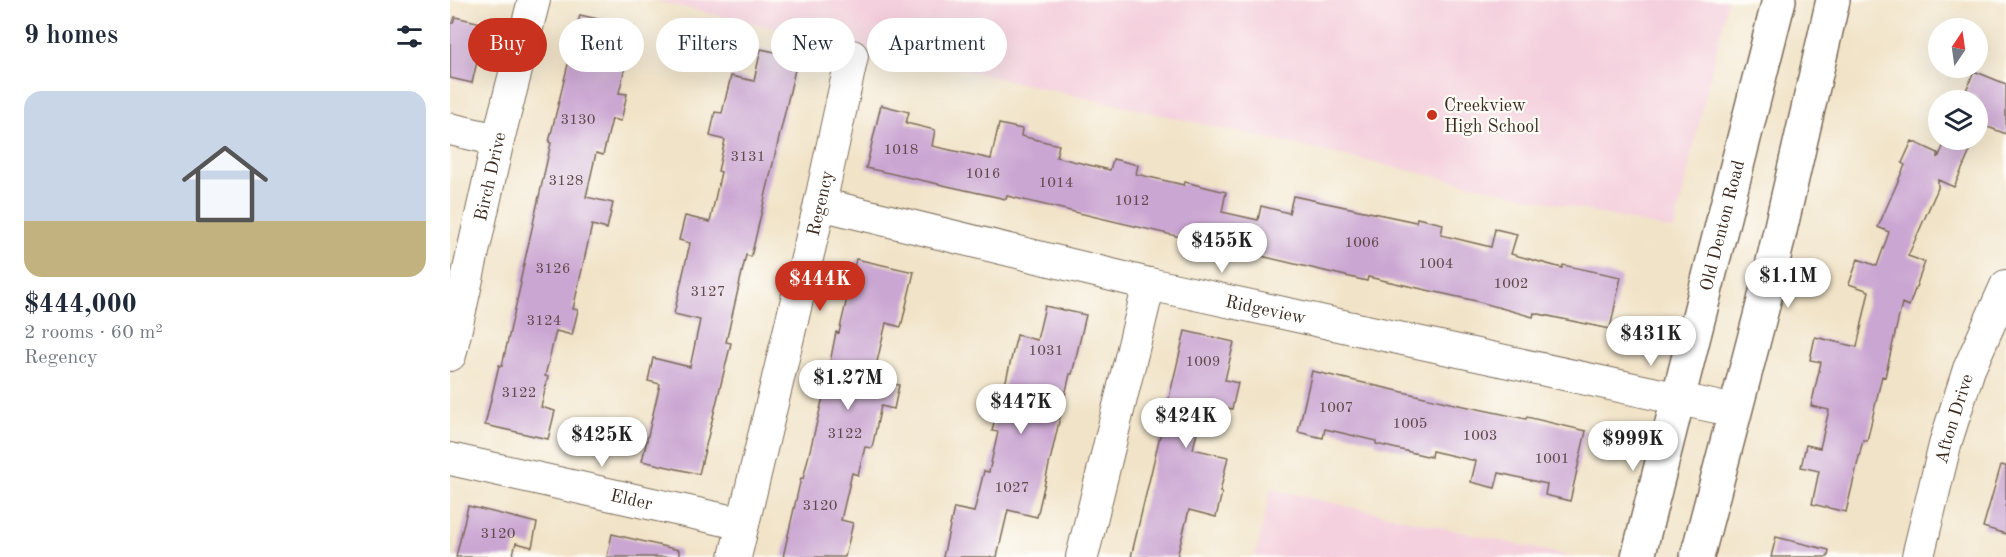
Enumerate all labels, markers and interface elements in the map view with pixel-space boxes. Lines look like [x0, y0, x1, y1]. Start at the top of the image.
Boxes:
chip: Buy [468, 18, 547, 72]
chip: Rent [559, 18, 644, 72]
chip: Filters [656, 18, 759, 72]
chip: New [771, 18, 855, 72]
chip: Apartment [867, 18, 1007, 72]
north arrow [1928, 18, 1988, 78]
map controls [1928, 18, 1988, 150]
icon: filters [393, 20, 426, 53]
text: 9 homes [24, 23, 118, 49]
button: layers [1928, 90, 1988, 150]
place label: Creekview High School [1444, 97, 1539, 136]
marker: Creekview High School [1425, 108, 1439, 122]
house number: 3130 [561, 113, 595, 128]
icon: home [171, 130, 279, 238]
street label: Birch Drive [472, 130, 510, 223]
house number: 1018 [884, 143, 918, 158]
house number: 3131 [731, 150, 765, 165]
street label: Old Denton Road [1698, 158, 1748, 293]
house number: 1016 [966, 167, 1000, 182]
street label: Regency [805, 169, 837, 238]
house number: 3128 [549, 174, 583, 189]
house number: 1014 [1039, 176, 1073, 191]
house number: 1012 [1115, 194, 1149, 209]
pin: $455K [1180, 223, 1264, 274]
text: $455K [1191, 232, 1253, 252]
house number: 1006 [1345, 236, 1379, 251]
house number: 1004 [1419, 257, 1453, 272]
pin: $1.1M [1746, 258, 1830, 309]
pin: $444K [778, 261, 862, 312]
house number: 3126 [536, 262, 570, 277]
text: $1.1M [1759, 267, 1817, 287]
text: $444K [789, 270, 851, 290]
house number: 1002 [1494, 277, 1528, 292]
house number: 3127 [691, 285, 725, 300]
text: $444,000 [24, 292, 137, 318]
street label: Ridgeview [1224, 293, 1307, 328]
house number: 3124 [527, 314, 561, 329]
pin: $431K [1609, 316, 1693, 367]
text: 2 rooms · 60 m² [24, 323, 163, 343]
text: $431K [1620, 325, 1682, 345]
house number: 1031 [1029, 344, 1063, 359]
text: Regency [24, 348, 98, 368]
house number: 1009 [1186, 355, 1220, 370]
pin: $1.27M [799, 360, 897, 411]
text: $1.27M [813, 369, 883, 389]
street label: Afton Drive [1933, 372, 1977, 466]
pin: $447K [979, 384, 1063, 435]
house number: 3122 [502, 386, 536, 401]
text: $447K [990, 393, 1052, 413]
pin: $424K [1144, 398, 1228, 449]
house number: 1007 [1319, 401, 1353, 416]
text: $424K [1155, 407, 1217, 427]
pin: $425K [560, 417, 644, 468]
house number: 1005 [1393, 417, 1427, 432]
pin: $999K [1591, 421, 1675, 472]
text: $425K [571, 426, 633, 446]
house number: 3122 [828, 427, 862, 442]
house number: 1003 [1463, 429, 1497, 444]
text: $999K [1602, 430, 1664, 450]
house number: 1001 [1535, 452, 1569, 467]
house number: 1027 [995, 481, 1029, 496]
street label: Elder [609, 487, 655, 514]
house number: 3120 [803, 499, 837, 514]
house number: 3120 [481, 527, 515, 542]

